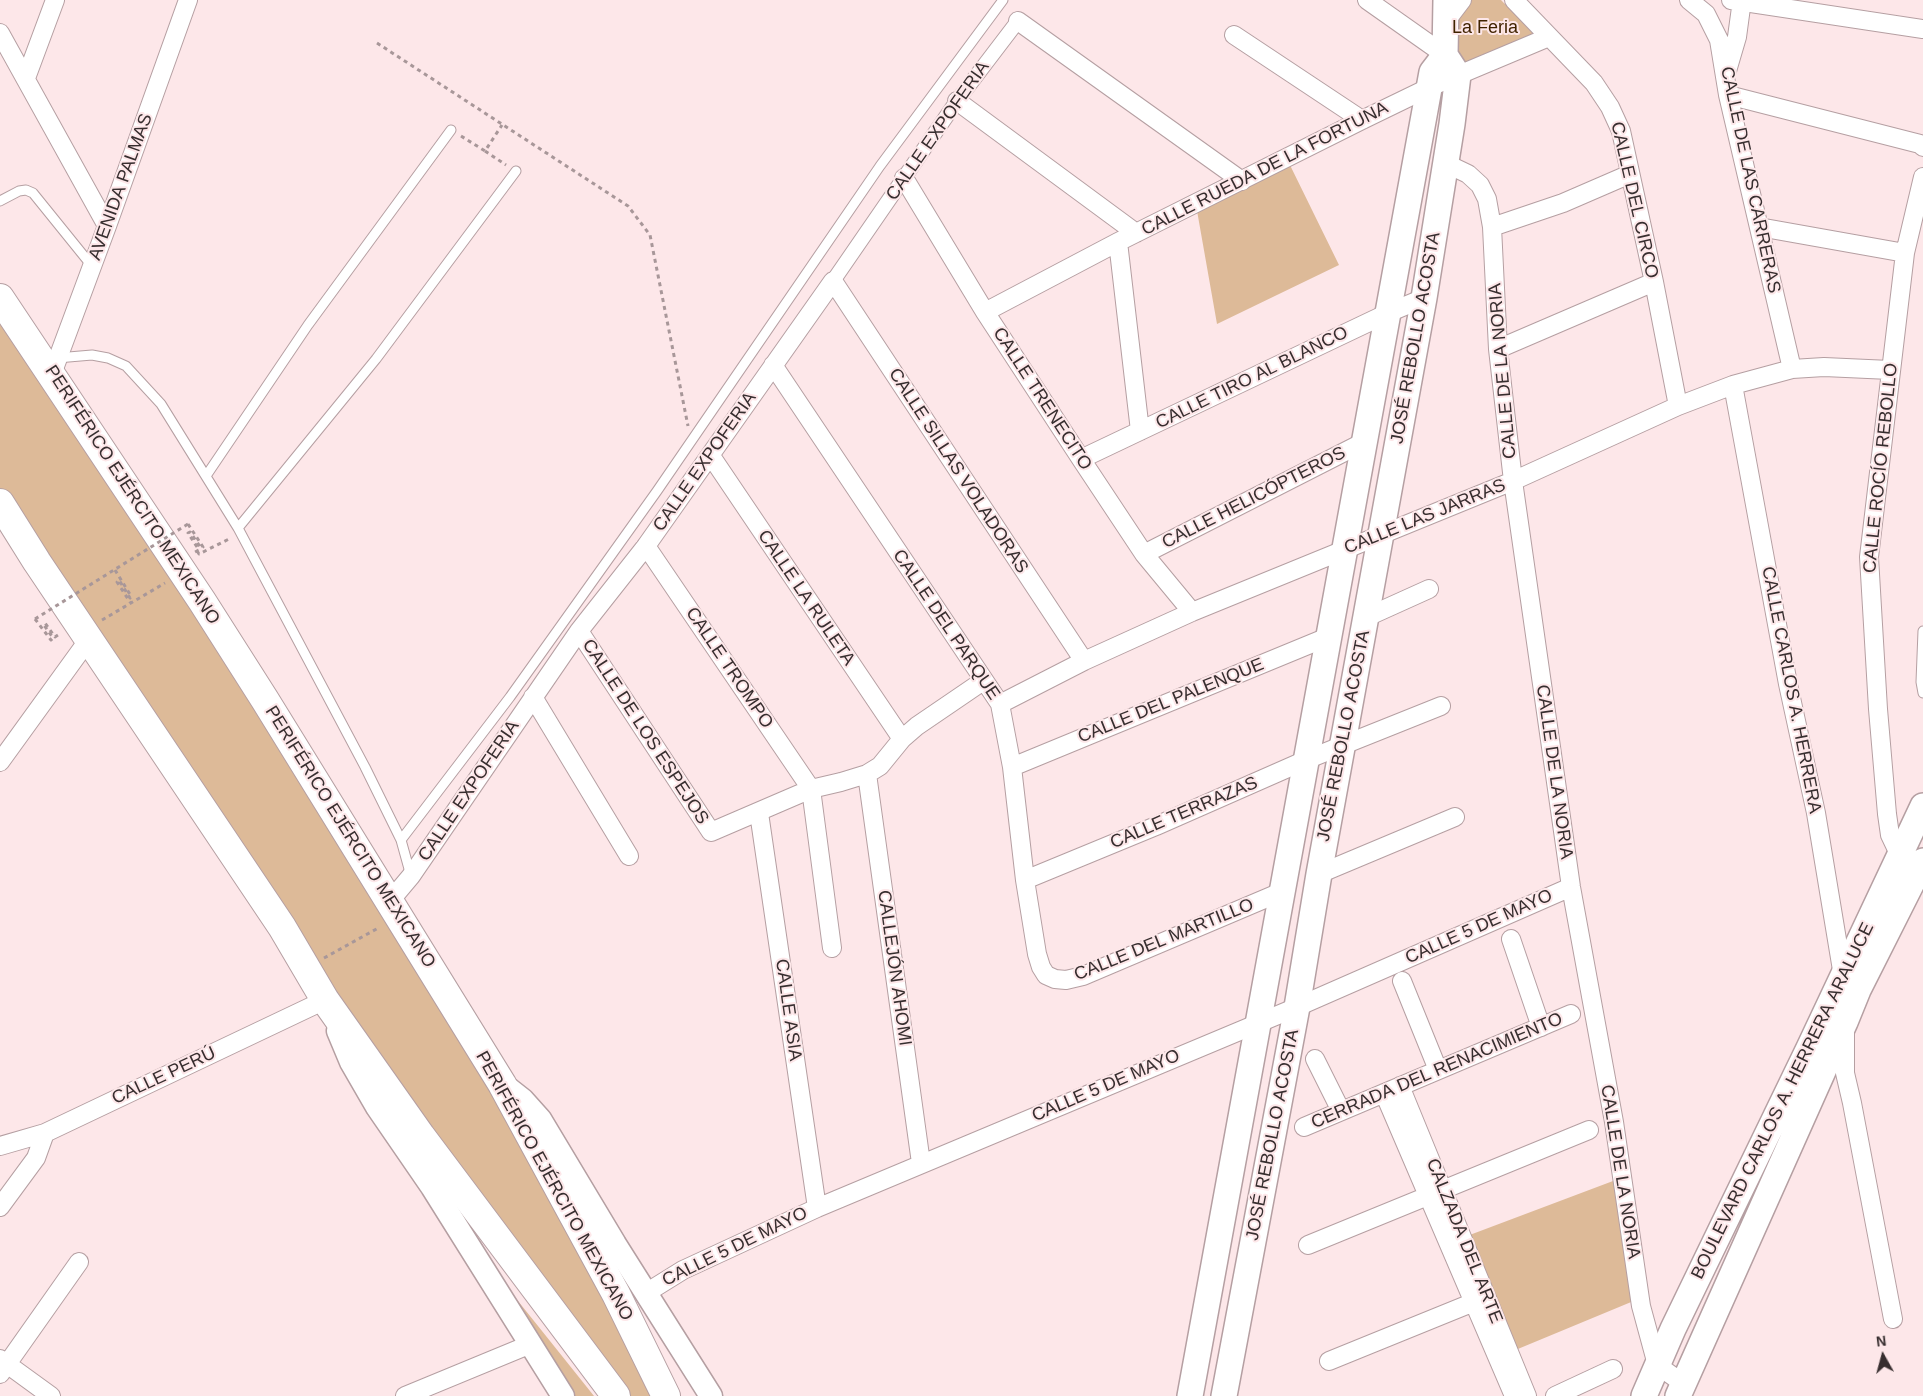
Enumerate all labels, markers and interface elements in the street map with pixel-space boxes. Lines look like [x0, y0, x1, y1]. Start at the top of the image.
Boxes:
park label: La Feria [1452, 17, 1518, 39]
street label: CALLE EXPOFERIA [882, 57, 994, 205]
street label: CALLE DE LAS CARRERAS [1715, 65, 1785, 295]
street label: CALLE RUEDA DE LA FORTUNA [1138, 97, 1392, 241]
street label: AVENIDA PALMAS [84, 111, 158, 263]
street label: CALLE DEL CIRCO [1605, 120, 1663, 280]
street label: JOSÉ REBOLLO ACOSTA [1387, 230, 1445, 446]
street label: CALLE DE LA NORIA [1485, 282, 1521, 460]
street label: CALLE TIRO AL BLANCO [1152, 322, 1352, 434]
street label: CALLE TRENECITO [988, 324, 1096, 474]
street label: PERIFÉRICO EJÉRCITO MEXICANO [40, 361, 224, 629]
street label: CALLE ROCÍO REBOLLO [1859, 362, 1903, 574]
street label: CALLE SILLAS VOLADORAS [884, 364, 1032, 578]
street label: CALLE EXPOFERIA [649, 388, 761, 536]
street label: CALLE HELICÓPTEROS [1159, 442, 1349, 554]
street label: CALLE LAS JARRAS [1341, 475, 1509, 559]
street label: CALLE LA RULETA [753, 526, 859, 670]
street label: CALLE DEL PARQUE [888, 546, 1004, 704]
street label: CALLE CARLOS A. HERRERA [1756, 565, 1826, 815]
street label: CALLE TROMPO [681, 604, 777, 732]
street label: JOSÉ REBOLLO ACOSTA [1313, 629, 1375, 843]
street label: CALLE DE LOS ESPEJOS [577, 636, 713, 828]
street label: CALLE DEL PALENQUE [1075, 654, 1267, 748]
street label: CALLE DE LA NORIA [1531, 683, 1577, 861]
street label: PERIFÉRICO EJÉRCITO MEXICANO [260, 702, 440, 972]
street label: CALLE EXPOFERIA [414, 717, 524, 865]
street label: CALLE TERRAZAS [1107, 772, 1261, 854]
street label: CALLE 5 DE MAYO [1402, 885, 1556, 969]
street label: CALLEJÓN AHOMI [872, 889, 916, 1047]
street label: CALLE DEL MARTILLO [1071, 894, 1257, 986]
street label: BOULEVARD CARLOS A. HERRERA ARALUCE [1687, 919, 1879, 1283]
street label: CALLE ASIA [770, 957, 806, 1063]
street label: CERRADA DEL RENACIMIENTO [1308, 1008, 1566, 1134]
street label: JOSÉ REBOLLO ACOSTA [1242, 1028, 1304, 1242]
street label: CALLE PERÚ [109, 1043, 219, 1109]
street label: CALLE 5 DE MAYO [1029, 1045, 1183, 1127]
street label: PERIFÉRICO EJÉRCITO MEXICANO [471, 1048, 637, 1324]
street label: CALLE DE LA NORIA [1596, 1083, 1644, 1261]
street label: CALZADA DEL ARTE [1421, 1155, 1507, 1327]
street label: CALLE 5 DE MAYO [659, 1203, 811, 1291]
north arrow [1858, 1331, 1908, 1381]
text: N [1875, 1333, 1887, 1350]

